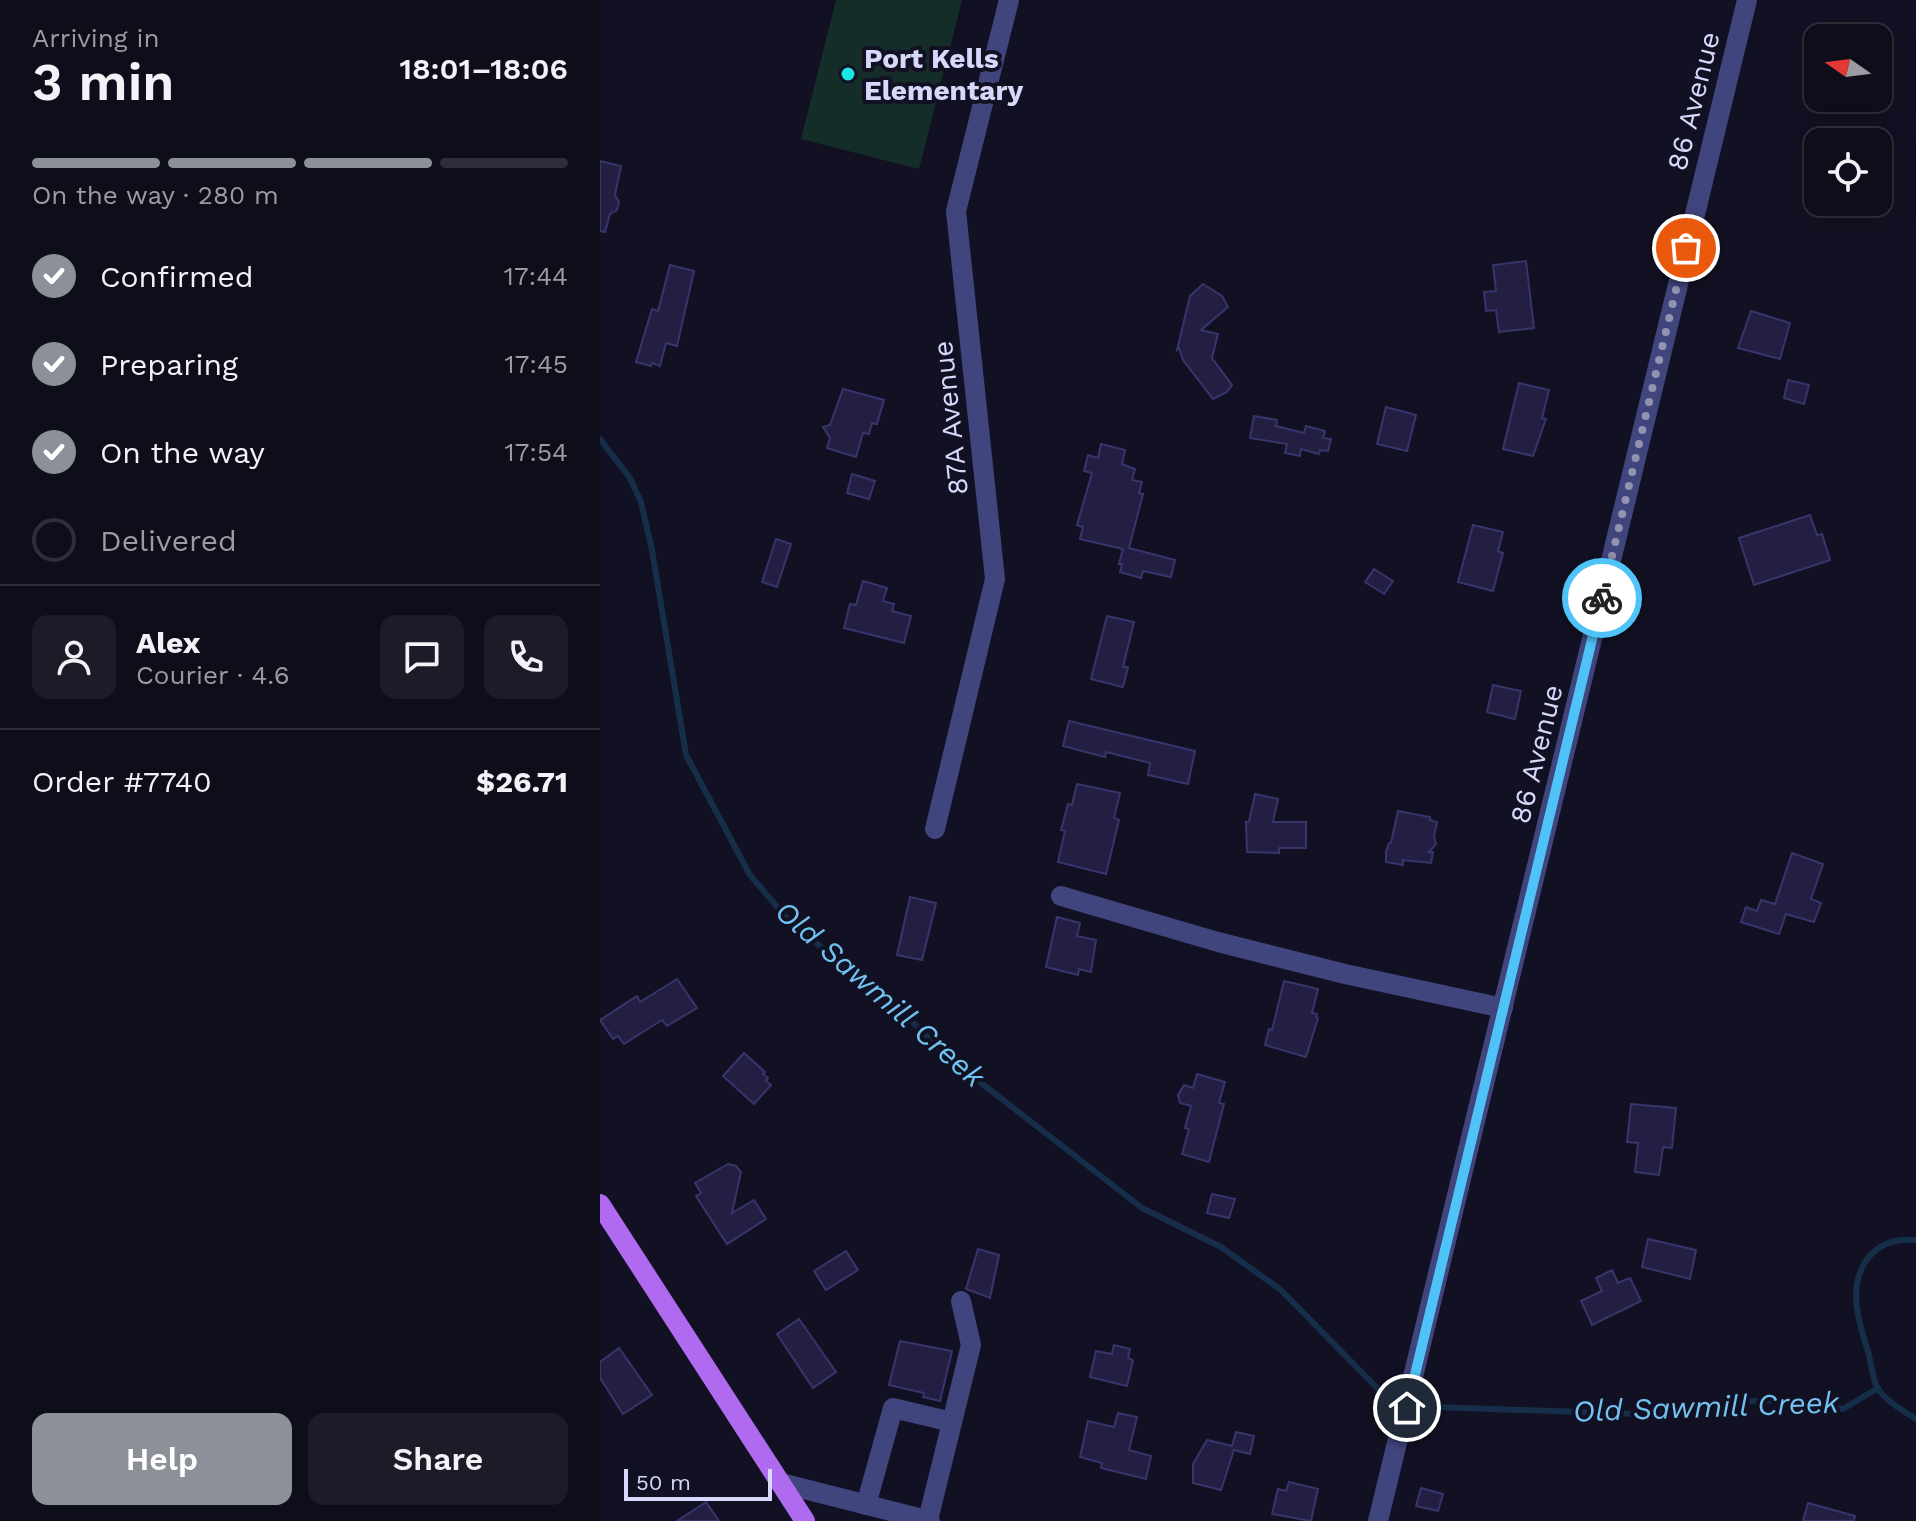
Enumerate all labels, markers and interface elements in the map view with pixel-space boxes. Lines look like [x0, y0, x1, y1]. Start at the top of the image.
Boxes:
text: Arriving in [32, 23, 160, 53]
north arrow [1804, 24, 1892, 112]
map controls [1804, 24, 1892, 216]
street label: 86 Avenue [1660, 28, 1727, 174]
place label: Port Kells Elementary [864, 42, 1024, 107]
text: 18:01–18:06 [399, 51, 568, 86]
text: 3 min [32, 52, 175, 113]
marker: Port Kells Elementary [839, 65, 857, 83]
button: locate [1804, 128, 1892, 216]
text: On the way · 280 m [32, 180, 279, 210]
pin [1652, 214, 1720, 282]
icon: bag [1664, 226, 1708, 270]
icon: check [32, 254, 76, 298]
text: Confirmed [100, 259, 254, 294]
text: 17:44 [504, 261, 568, 291]
street label: 87A Avenue [926, 339, 975, 497]
icon: check [32, 342, 76, 386]
text: Preparing [100, 347, 238, 382]
text: 17:45 [505, 349, 568, 379]
icon: check [32, 430, 76, 474]
text: On the way [100, 435, 265, 470]
text: 17:54 [505, 437, 568, 467]
text: Delivered [100, 523, 237, 558]
courier [1562, 558, 1642, 638]
icon: bike [1580, 576, 1624, 620]
button: person [32, 615, 116, 699]
button: chat [380, 615, 464, 699]
button: phone [484, 615, 568, 699]
text: Alex [136, 625, 200, 660]
text: Courier · 4.6 [136, 660, 290, 690]
street label: 86 Avenue [1503, 681, 1570, 827]
text: Order #7740 [32, 764, 212, 799]
text: $26.71 [476, 764, 568, 799]
water label: Old Sawmill Creek [768, 893, 994, 1095]
pin [1373, 1374, 1441, 1442]
water label: Old Sawmill Creek [1572, 1384, 1841, 1429]
icon: home [1385, 1386, 1429, 1430]
button: Help [32, 1413, 292, 1505]
button: Share [308, 1413, 568, 1505]
scale bar [624, 1465, 772, 1501]
text: 50 m [636, 1470, 691, 1495]

